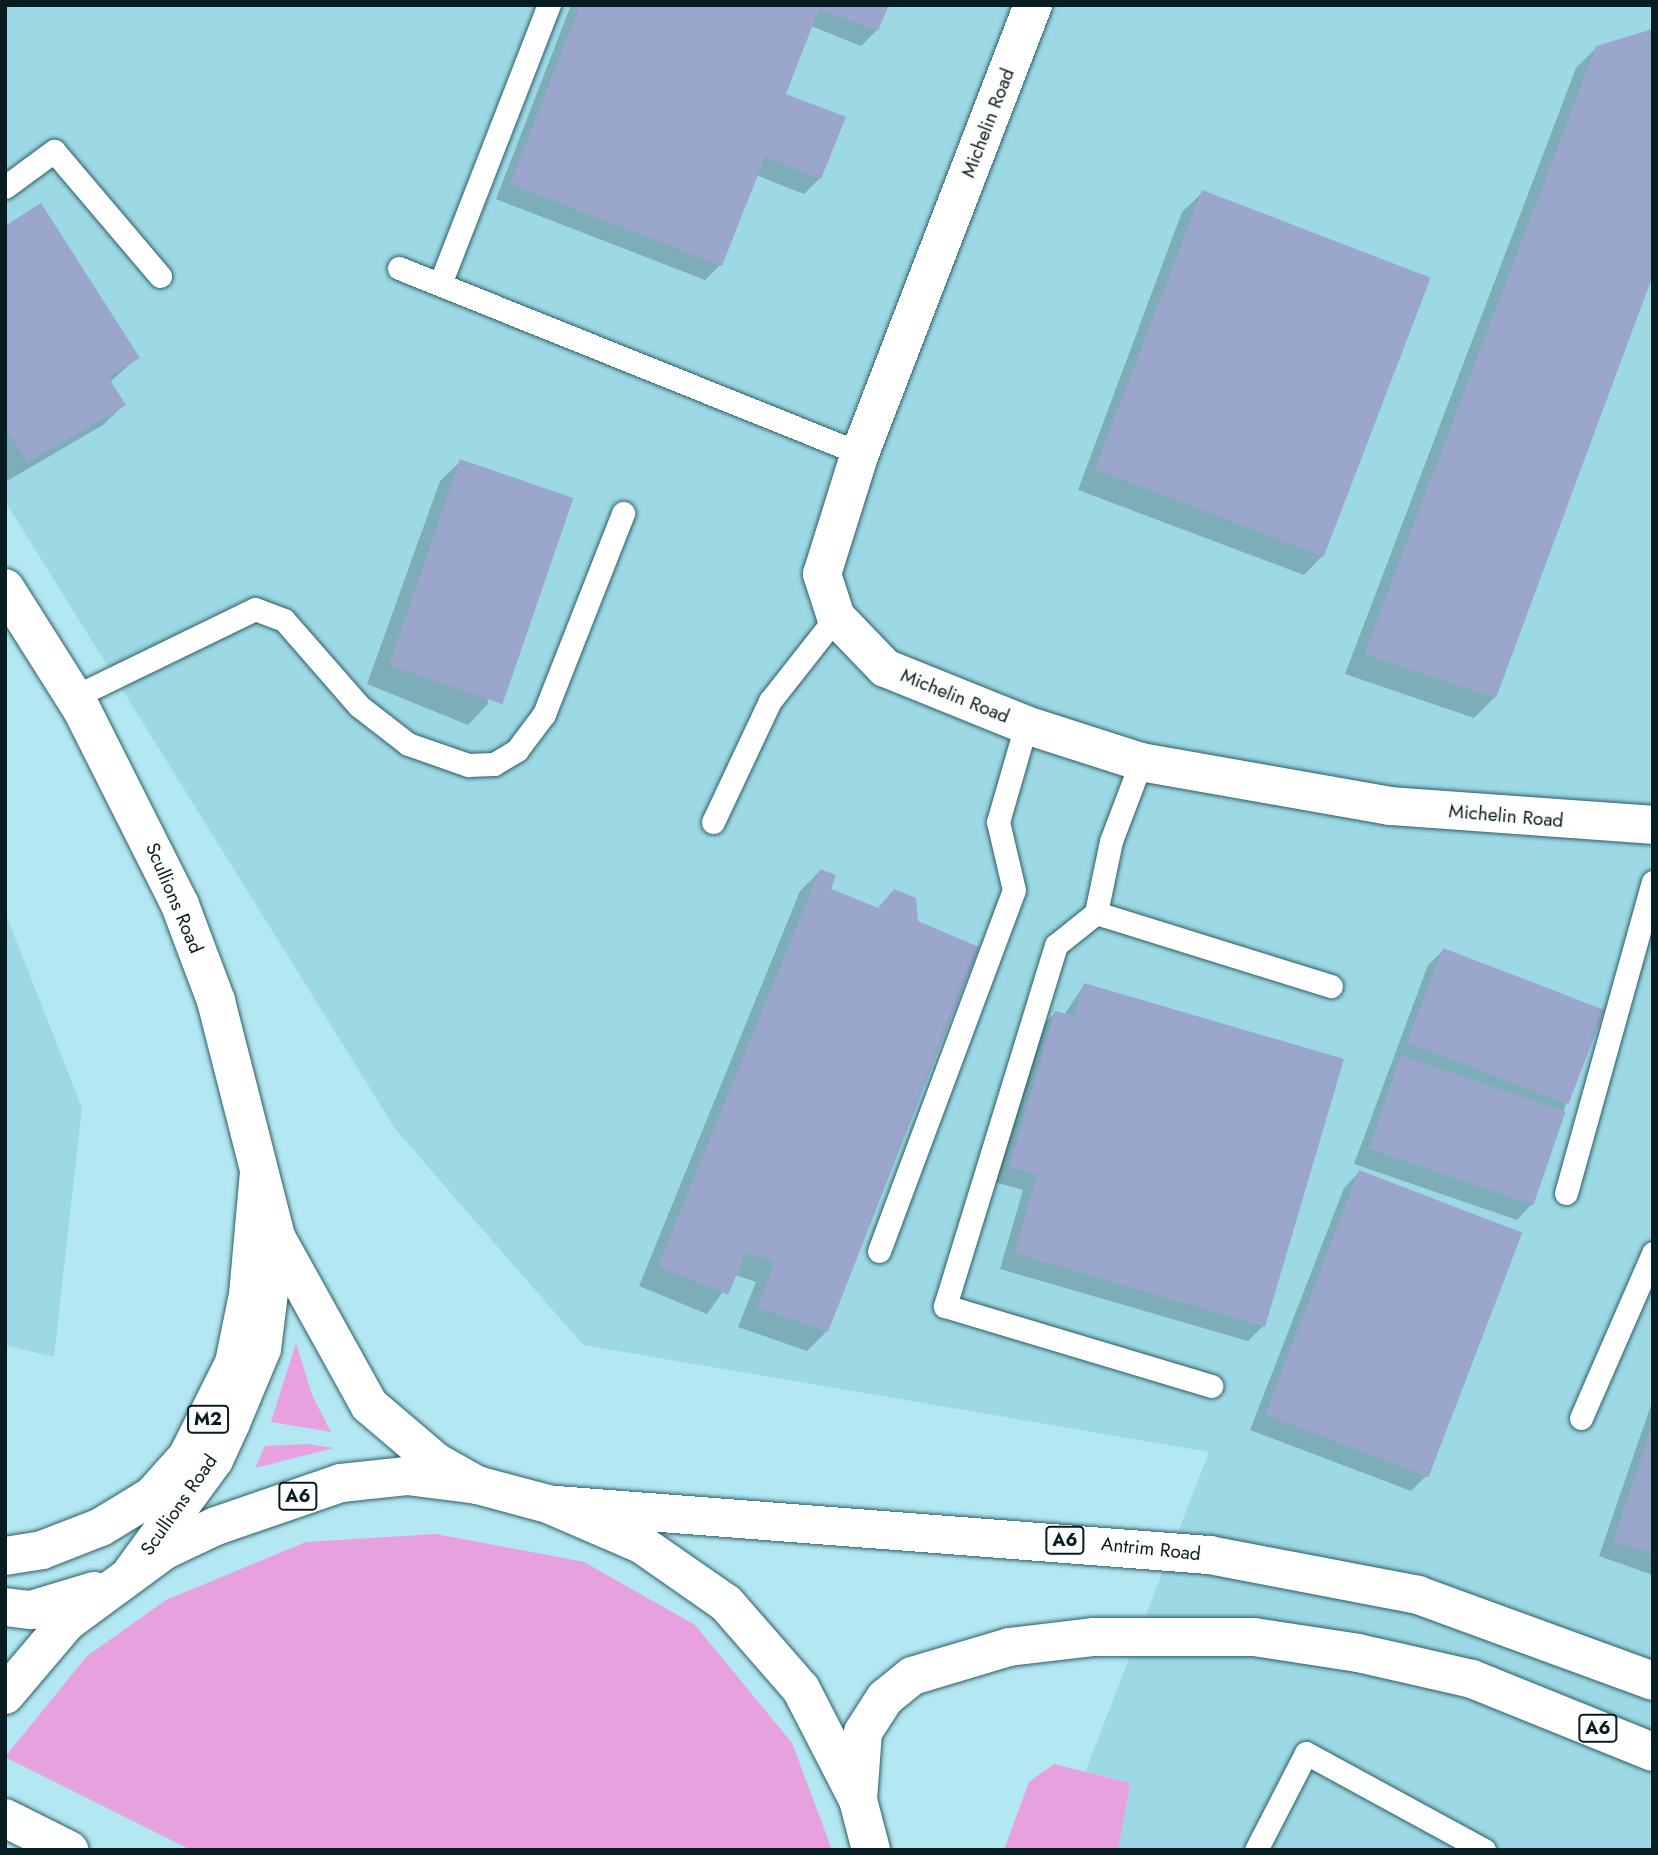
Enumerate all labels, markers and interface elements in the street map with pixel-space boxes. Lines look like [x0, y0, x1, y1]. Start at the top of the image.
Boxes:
street label: Michelin Road [957, 65, 1019, 181]
street label: Michelin Road [897, 664, 1013, 728]
street label: Michelin Road [1448, 800, 1564, 832]
street label: Scullions Road [140, 839, 208, 957]
road number: M2 [187, 1404, 229, 1434]
street label: Scullions Road [136, 1450, 222, 1560]
road number: A6 [277, 1482, 319, 1511]
road number: A6 [1044, 1526, 1086, 1554]
street label: Antrim Road [1100, 1532, 1202, 1566]
road number: A6 [1577, 1714, 1619, 1742]

